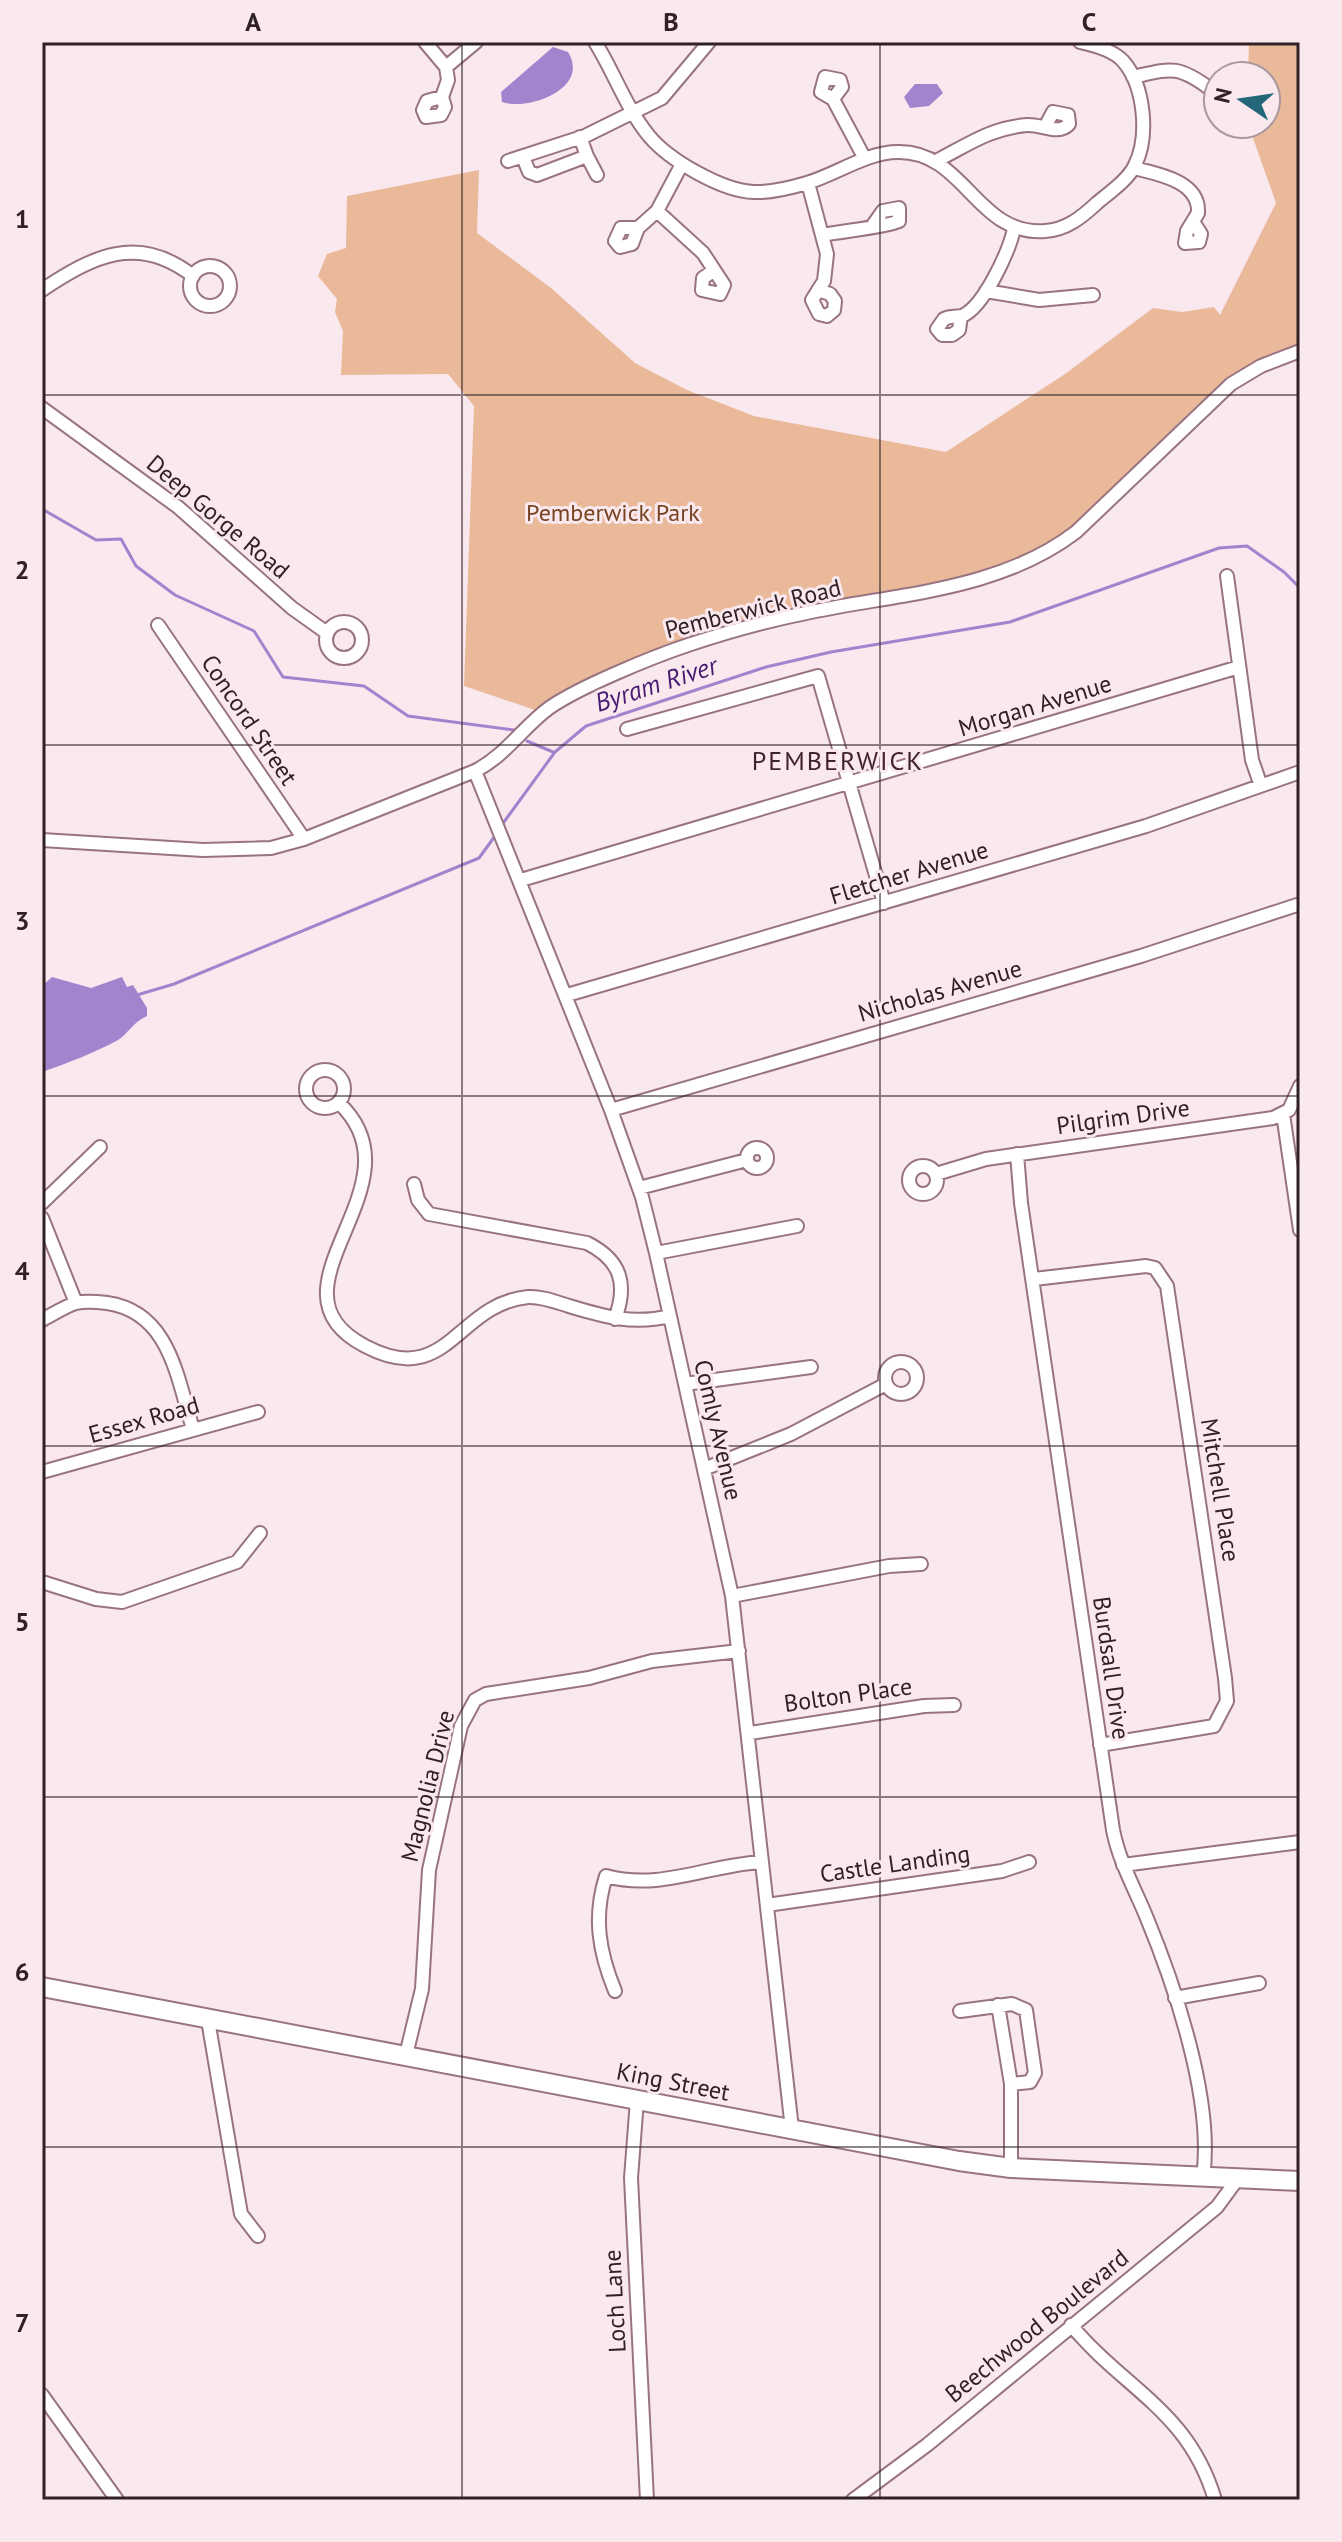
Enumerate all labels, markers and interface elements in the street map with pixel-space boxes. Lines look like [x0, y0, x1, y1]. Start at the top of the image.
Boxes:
text: A [245, 5, 261, 38]
text: B [663, 5, 679, 38]
text: C [1082, 5, 1096, 38]
north arrow [1202, 60, 1282, 140]
text: N [1207, 85, 1238, 106]
text: 1 [15, 202, 29, 235]
street label: Deep Gorge Road [140, 448, 296, 585]
park label: Pemberwick Park [526, 497, 700, 528]
text: 2 [15, 553, 29, 586]
street label: Pemberwick Road [662, 572, 844, 645]
water label: Byram River [591, 648, 723, 719]
street label: Concord Street [194, 649, 304, 791]
street label: Morgan Avenue [955, 668, 1115, 744]
district label: PEMBERWICK [752, 744, 924, 777]
street label: Fletcher Avenue [826, 834, 992, 911]
text: 3 [15, 904, 29, 937]
street label: Nicholas Avenue [854, 952, 1025, 1029]
street label: Pilgrim Drive [1054, 1092, 1191, 1141]
text: 4 [15, 1254, 30, 1287]
street label: Comly Avenue [687, 1357, 750, 1503]
street label: Essex Road [85, 1389, 203, 1450]
street label: Mitchell Place [1194, 1416, 1247, 1564]
street label: Burdsall Drive [1086, 1594, 1137, 1742]
text: 5 [15, 1605, 29, 1638]
street label: Bolton Place [782, 1670, 914, 1719]
street label: Magnolia Drive [394, 1707, 461, 1865]
street label: Castle Landing [818, 1838, 972, 1889]
text: 6 [15, 1955, 29, 1988]
street label: King Street [614, 2055, 732, 2108]
street label: Beechwood Boulevard [939, 2242, 1135, 2409]
street label: Loch Lane [596, 2249, 633, 2353]
text: 7 [15, 2306, 29, 2339]

